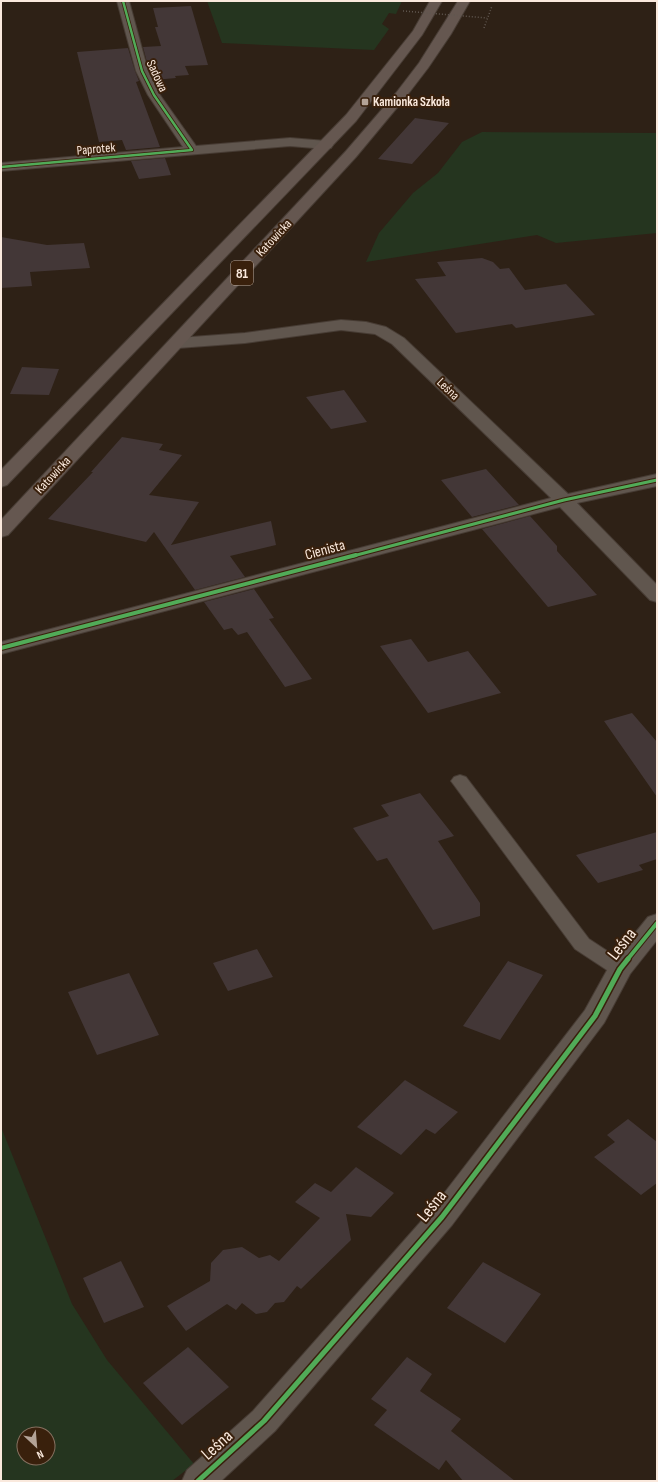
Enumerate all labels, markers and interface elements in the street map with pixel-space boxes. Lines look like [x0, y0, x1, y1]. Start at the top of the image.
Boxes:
street label: Sadowa [143, 57, 171, 95]
place label: Kamionka Szkoła [373, 94, 450, 110]
marker: Kamionka Szkoła [360, 97, 370, 107]
street label: Paprotek [76, 139, 116, 159]
street label: Katowicka [253, 216, 295, 260]
road number: 81 [231, 261, 253, 285]
street label: Leśna [433, 375, 463, 403]
street label: Katowicka [32, 453, 74, 497]
street label: Cienista [303, 535, 347, 564]
street label: Leśna [603, 924, 641, 964]
street label: Leśna [413, 1186, 451, 1226]
north arrow [16, 1426, 56, 1466]
street label: Leśna [197, 1426, 237, 1464]
text: N [35, 1447, 46, 1462]

